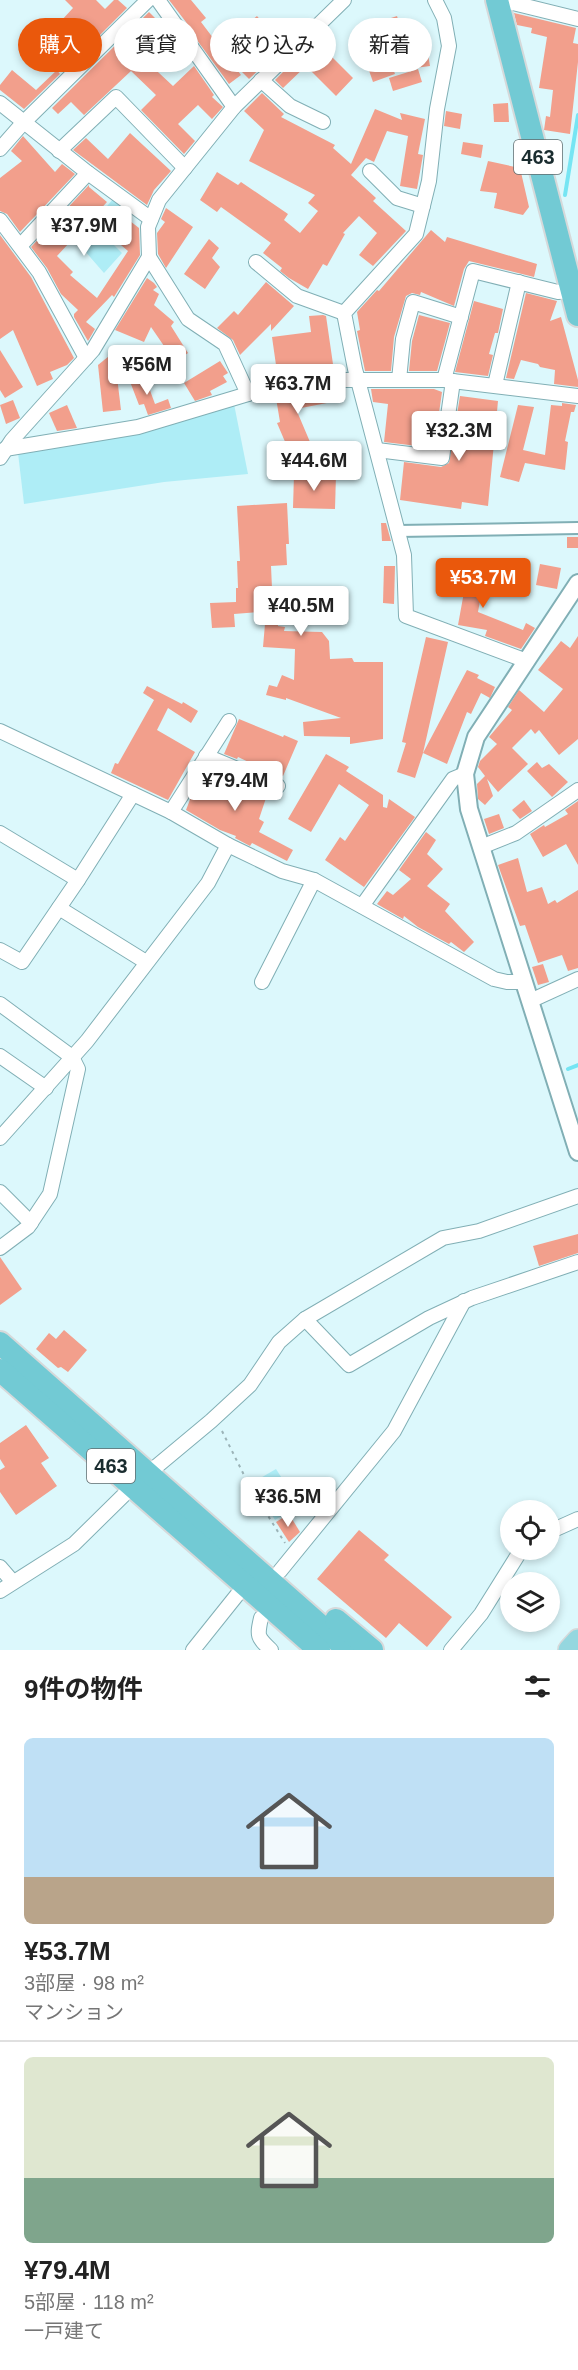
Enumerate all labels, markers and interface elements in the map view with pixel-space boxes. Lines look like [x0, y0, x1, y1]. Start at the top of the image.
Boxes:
chip: 購入 [18, 18, 102, 72]
chip: 賃貸 [114, 18, 198, 72]
chip: 絞り込み [210, 18, 336, 72]
chip: 新着 [348, 18, 432, 72]
road number: 463 [514, 140, 562, 174]
pin: ¥37.9M [35, 206, 133, 257]
text: ¥37.9M [51, 214, 117, 236]
pin: ¥56M [111, 345, 183, 396]
text: ¥56M [122, 353, 172, 375]
pin: ¥63.7M [249, 364, 347, 415]
text: ¥63.7M [265, 372, 331, 394]
pin: ¥32.3M [410, 411, 508, 462]
text: ¥32.3M [426, 419, 492, 441]
pin: ¥44.6M [265, 441, 363, 492]
text: ¥44.6M [281, 449, 347, 471]
pin: ¥53.7M [434, 558, 532, 609]
text: ¥53.7M [450, 566, 516, 588]
pin: ¥40.5M [252, 586, 350, 637]
text: ¥40.5M [268, 594, 334, 616]
pin: ¥79.4M [186, 761, 284, 812]
text: ¥79.4M [202, 769, 268, 791]
road number: 463 [87, 1449, 135, 1483]
pin: ¥36.5M [239, 1477, 337, 1528]
text: ¥36.5M [255, 1485, 321, 1507]
map controls [500, 1500, 560, 1632]
button: locate [500, 1500, 560, 1560]
button: layers [500, 1572, 560, 1632]
icon: filters [521, 1670, 554, 1703]
text: 9件の物件 [24, 1674, 142, 1704]
icon: home [235, 1777, 343, 1885]
text: ¥53.7M [24, 1936, 111, 1966]
text: 3部屋 · 98 m² [24, 1972, 144, 1994]
text: マンション [24, 2001, 124, 2023]
icon: home [235, 2096, 343, 2204]
text: ¥79.4M [24, 2255, 111, 2285]
text: 5部屋 · 118 m² [24, 2291, 154, 2313]
text: 一戸建て [24, 2320, 104, 2342]

